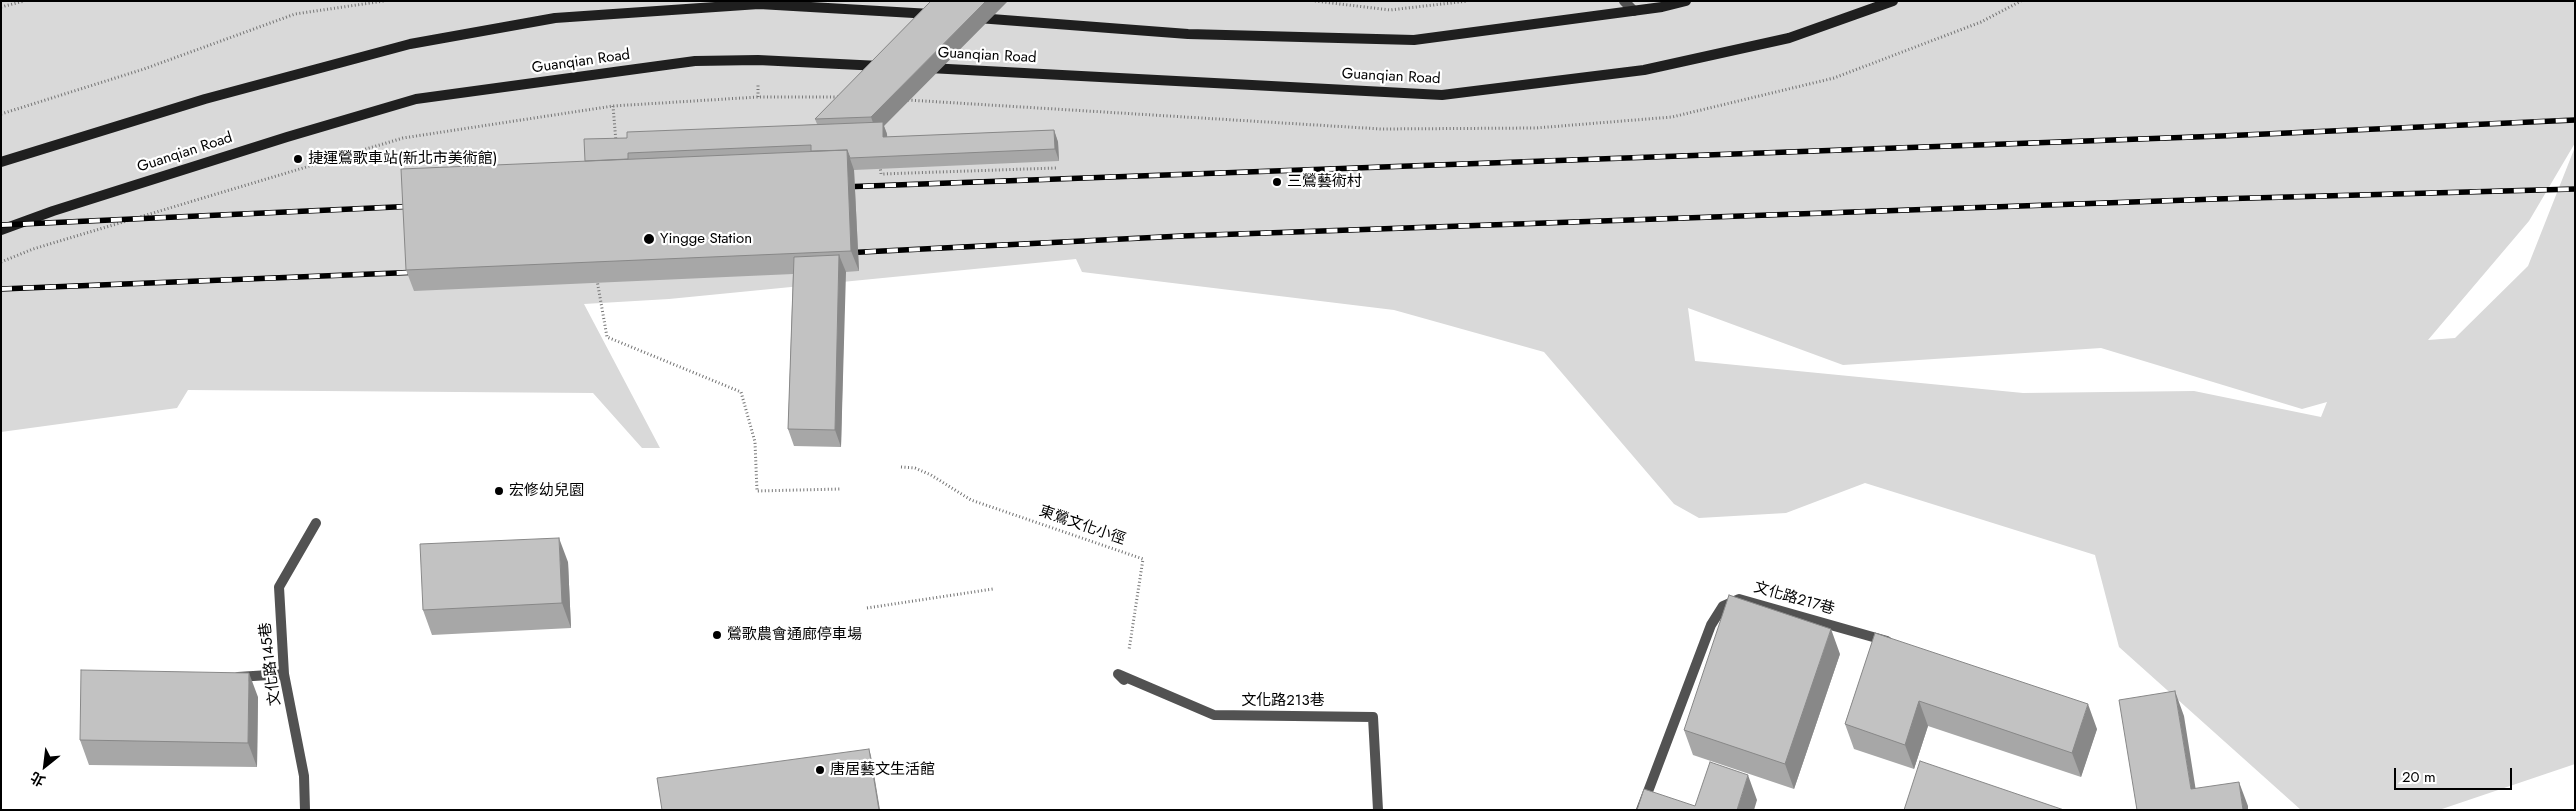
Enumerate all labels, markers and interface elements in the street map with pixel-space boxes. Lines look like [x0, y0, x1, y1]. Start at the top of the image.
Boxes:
street label: Guanqian Road [937, 44, 1037, 68]
street label: Guanqian Road [531, 46, 631, 78]
street label: Guanqian Road [1341, 65, 1441, 89]
street label: Guanqian Road [135, 129, 235, 177]
place label: 捷運鶯歌車站(新北市美術館) [308, 150, 497, 168]
marker: 捷運鶯歌車站(新北市美術館) [292, 153, 304, 165]
place label: 三鶯藝術村 [1287, 173, 1362, 191]
marker: 三鶯藝術村 [1271, 176, 1283, 188]
place label: Yingge Station [660, 230, 752, 248]
marker: Yingge Station [642, 232, 656, 246]
place label: 宏修幼兒園 [509, 482, 584, 500]
marker: 宏修幼兒園 [493, 485, 505, 497]
street label: 東鶯文化小徑 [1037, 503, 1127, 549]
street label: 文化路217巷 [1752, 579, 1836, 619]
street label: 文化路145巷 [257, 621, 285, 707]
place label: 鶯歌農會通廊停車場 [727, 626, 862, 644]
marker: 鶯歌農會通廊停車場 [711, 629, 723, 641]
street label: 文化路213巷 [1241, 692, 1325, 710]
north arrow [20, 741, 70, 791]
scale bar [2396, 758, 2514, 790]
place label: 唐居藝文生活館 [830, 761, 935, 779]
marker: 唐居藝文生活館 [814, 764, 826, 776]
text: 20 m [2402, 766, 2436, 788]
text: 北 [27, 767, 49, 791]

